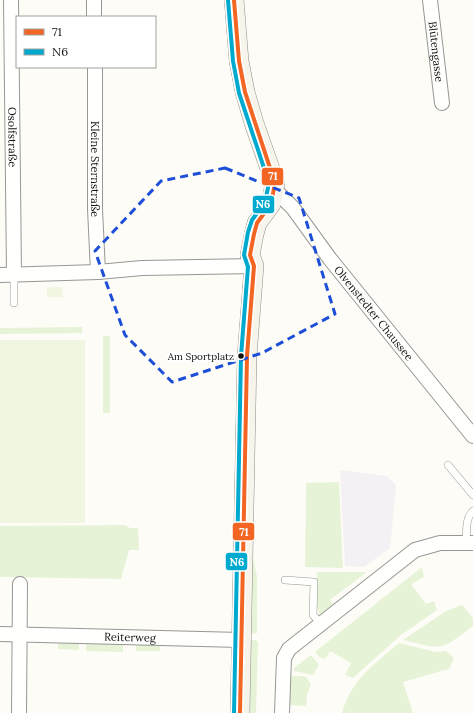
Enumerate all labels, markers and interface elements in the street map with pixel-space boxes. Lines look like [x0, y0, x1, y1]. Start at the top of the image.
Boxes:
legend [16, 16, 156, 68]
street label: Blütengasse [426, 20, 447, 83]
text: 71 [52, 24, 62, 39]
text: N6 [52, 44, 68, 59]
street label: Osolfstraße [5, 107, 20, 167]
street label: Kleine Sternstraße [88, 121, 102, 217]
line badge: 71 [261, 167, 284, 186]
text: 71 [268, 169, 278, 183]
line badge: N6 [252, 195, 275, 214]
text: N6 [256, 197, 270, 211]
street label: Olvenstedter Chaussee [331, 263, 416, 363]
place label: Am Sportplatz [167, 350, 234, 363]
marker: Am Sportplatz [236, 351, 246, 361]
line badge: 71 [232, 522, 255, 541]
text: 71 [239, 525, 249, 539]
line badge: N6 [225, 552, 248, 571]
text: N6 [230, 555, 244, 569]
street label: Reiterweg [104, 630, 157, 645]

